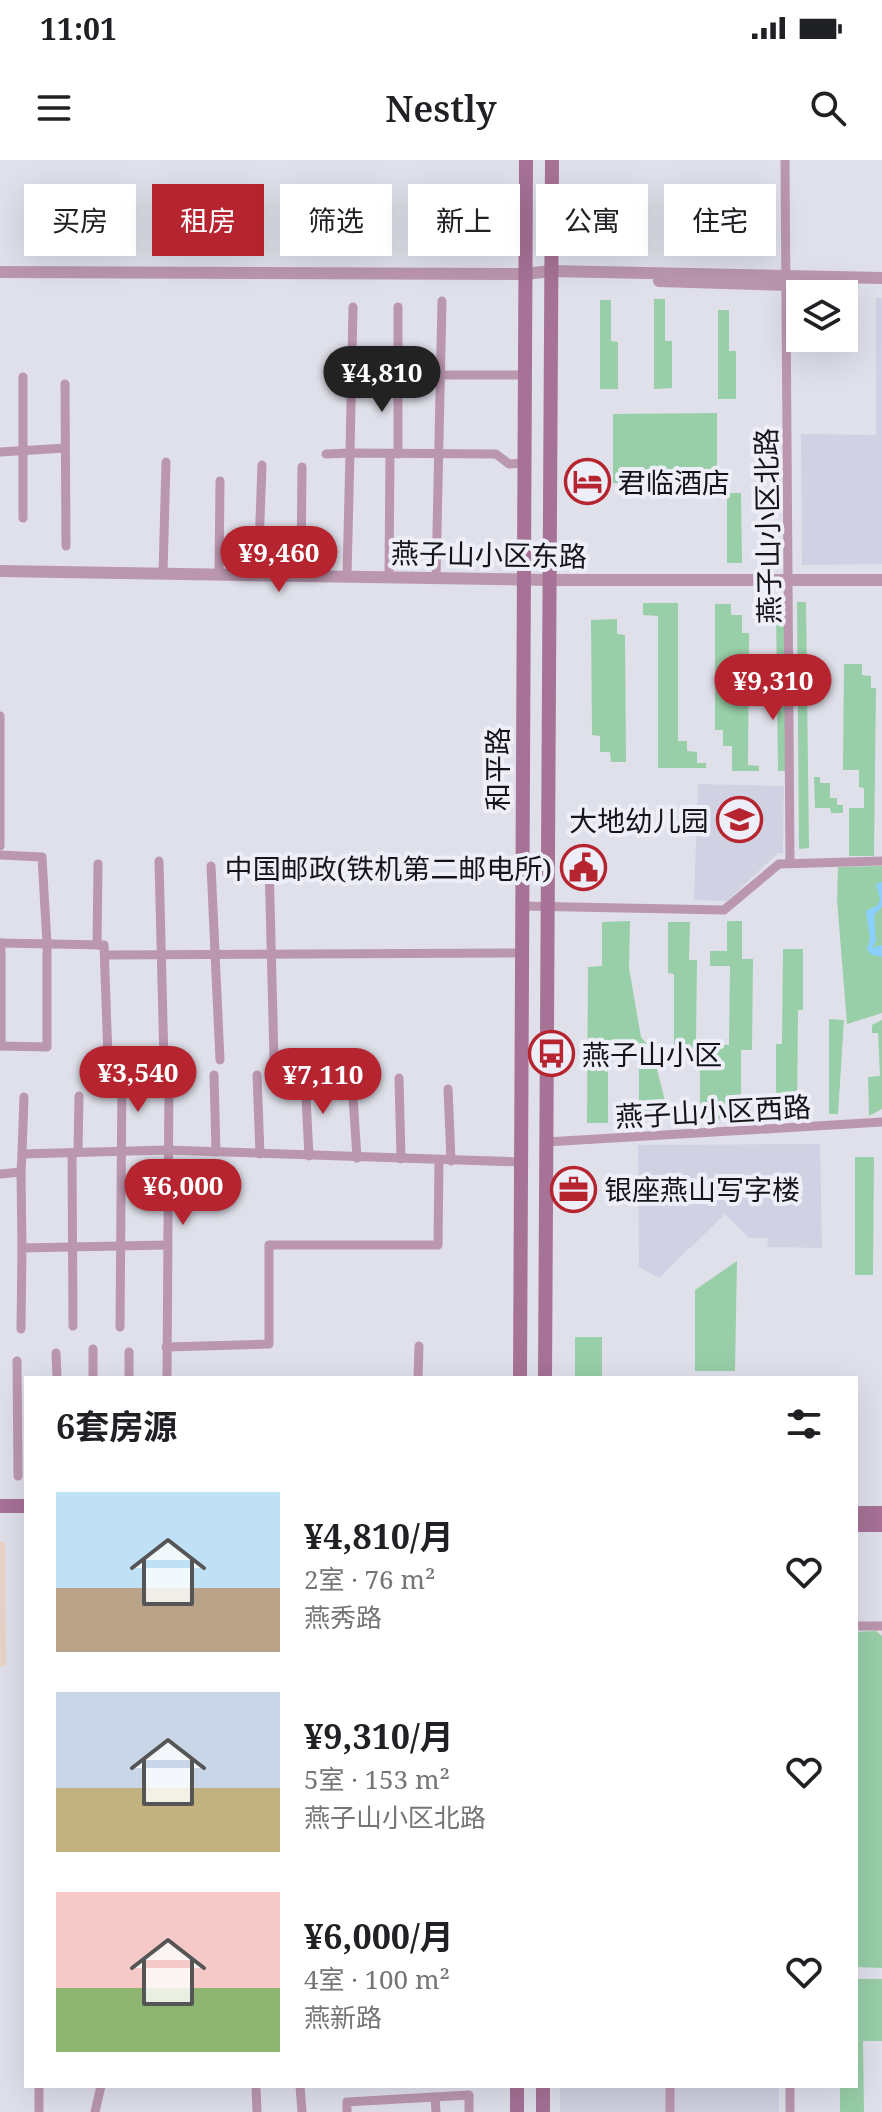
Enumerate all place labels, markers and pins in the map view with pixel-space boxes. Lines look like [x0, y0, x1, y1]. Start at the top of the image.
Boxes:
pin: ¥4,810 [317, 346, 447, 414]
hotel icon: 君临酒店 [563, 458, 611, 506]
place label: 君临酒店 [618, 463, 730, 501]
pin: ¥9,460 [214, 526, 344, 594]
pin: ¥9,310 [708, 654, 838, 722]
school or university icon: 大地幼儿园 [716, 796, 764, 844]
place label: 大地幼儿园 [569, 801, 709, 839]
public building icon: 中国邮政(铁机第二邮电所) [559, 844, 607, 892]
place label: 中国邮政(铁机第二邮电所) [225, 849, 552, 887]
bus stop icon: 燕子山小区 [527, 1030, 575, 1078]
place label: 燕子山小区 [582, 1035, 722, 1073]
pin: ¥3,540 [73, 1046, 203, 1114]
pin: ¥7,110 [258, 1048, 388, 1116]
pin: ¥6,000 [118, 1159, 248, 1227]
office icon: 银座燕山写字楼 [549, 1165, 597, 1213]
place label: 银座燕山写字楼 [604, 1170, 800, 1208]

